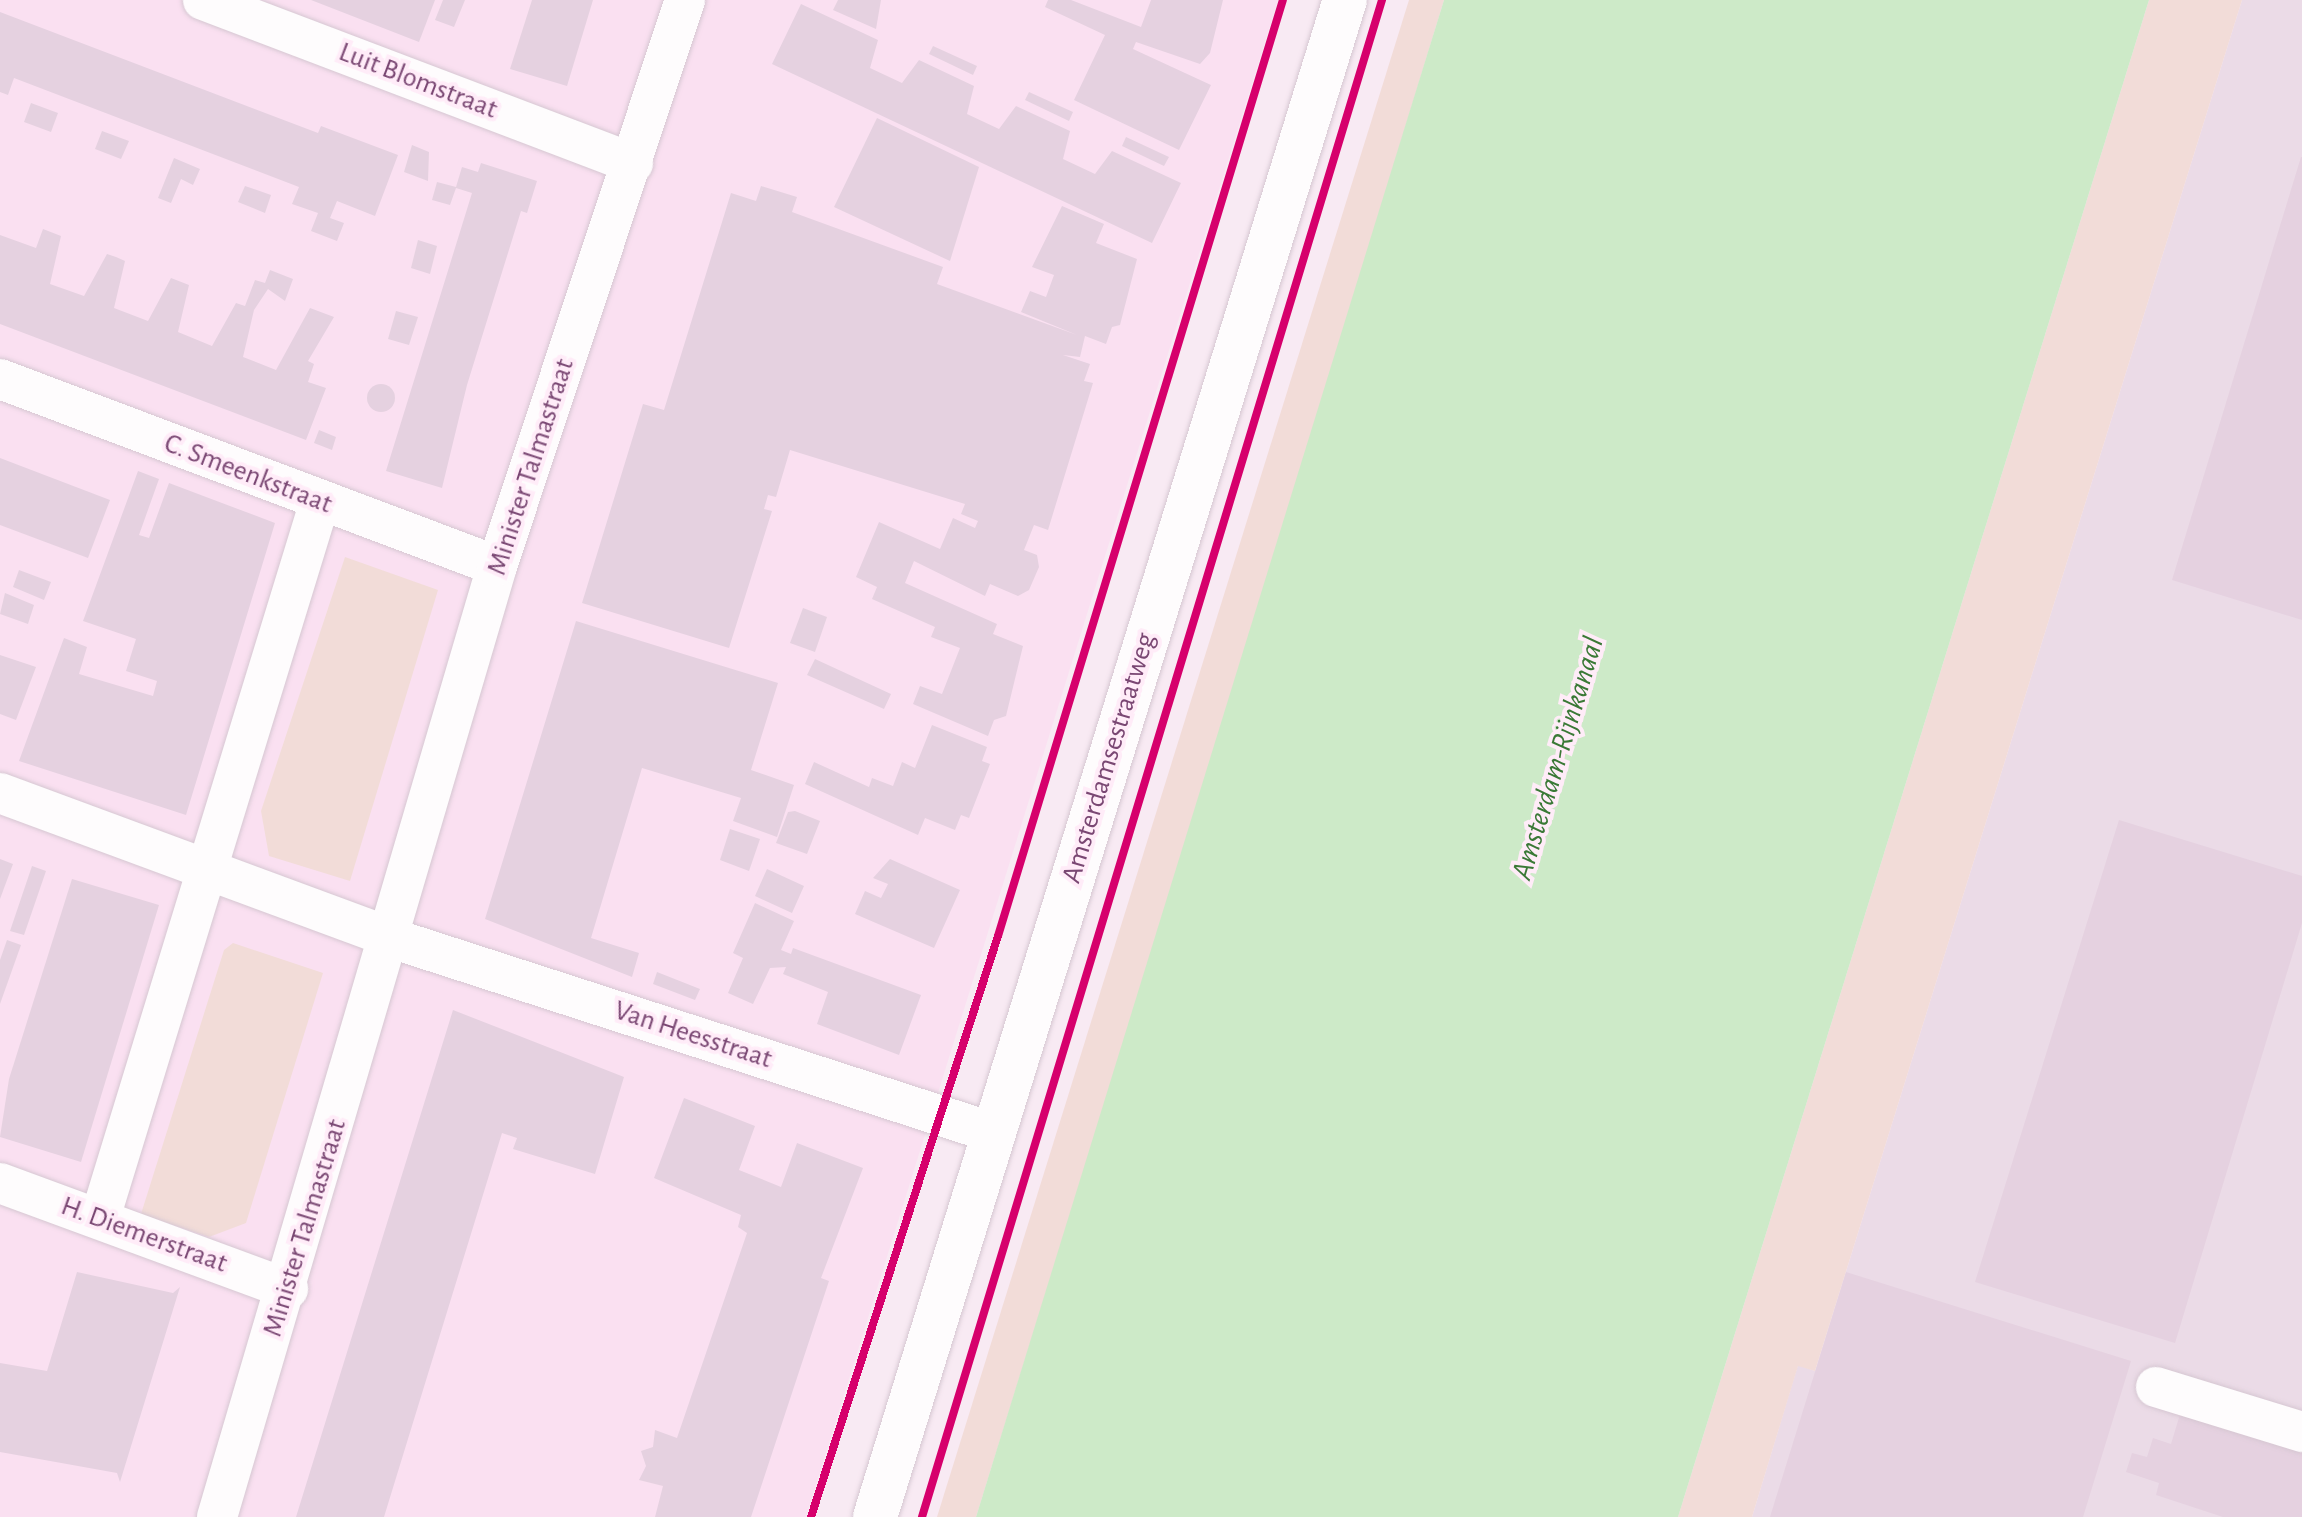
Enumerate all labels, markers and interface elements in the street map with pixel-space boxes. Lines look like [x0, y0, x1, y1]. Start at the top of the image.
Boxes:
street label: Luit Blomstraat [334, 35, 502, 127]
street label: Minister Talmastraat [480, 355, 582, 579]
street label: C. Smeenkstraat [159, 427, 337, 521]
street label: Amsterdamsestraatweg [1055, 629, 1163, 887]
water label: Amsterdam-Rijnkanaal [1504, 632, 1612, 884]
street label: Van Heesstraat [610, 994, 776, 1076]
street label: Minister Talmastraat [256, 1115, 354, 1341]
street label: H. Diemerstraat [56, 1189, 232, 1281]

